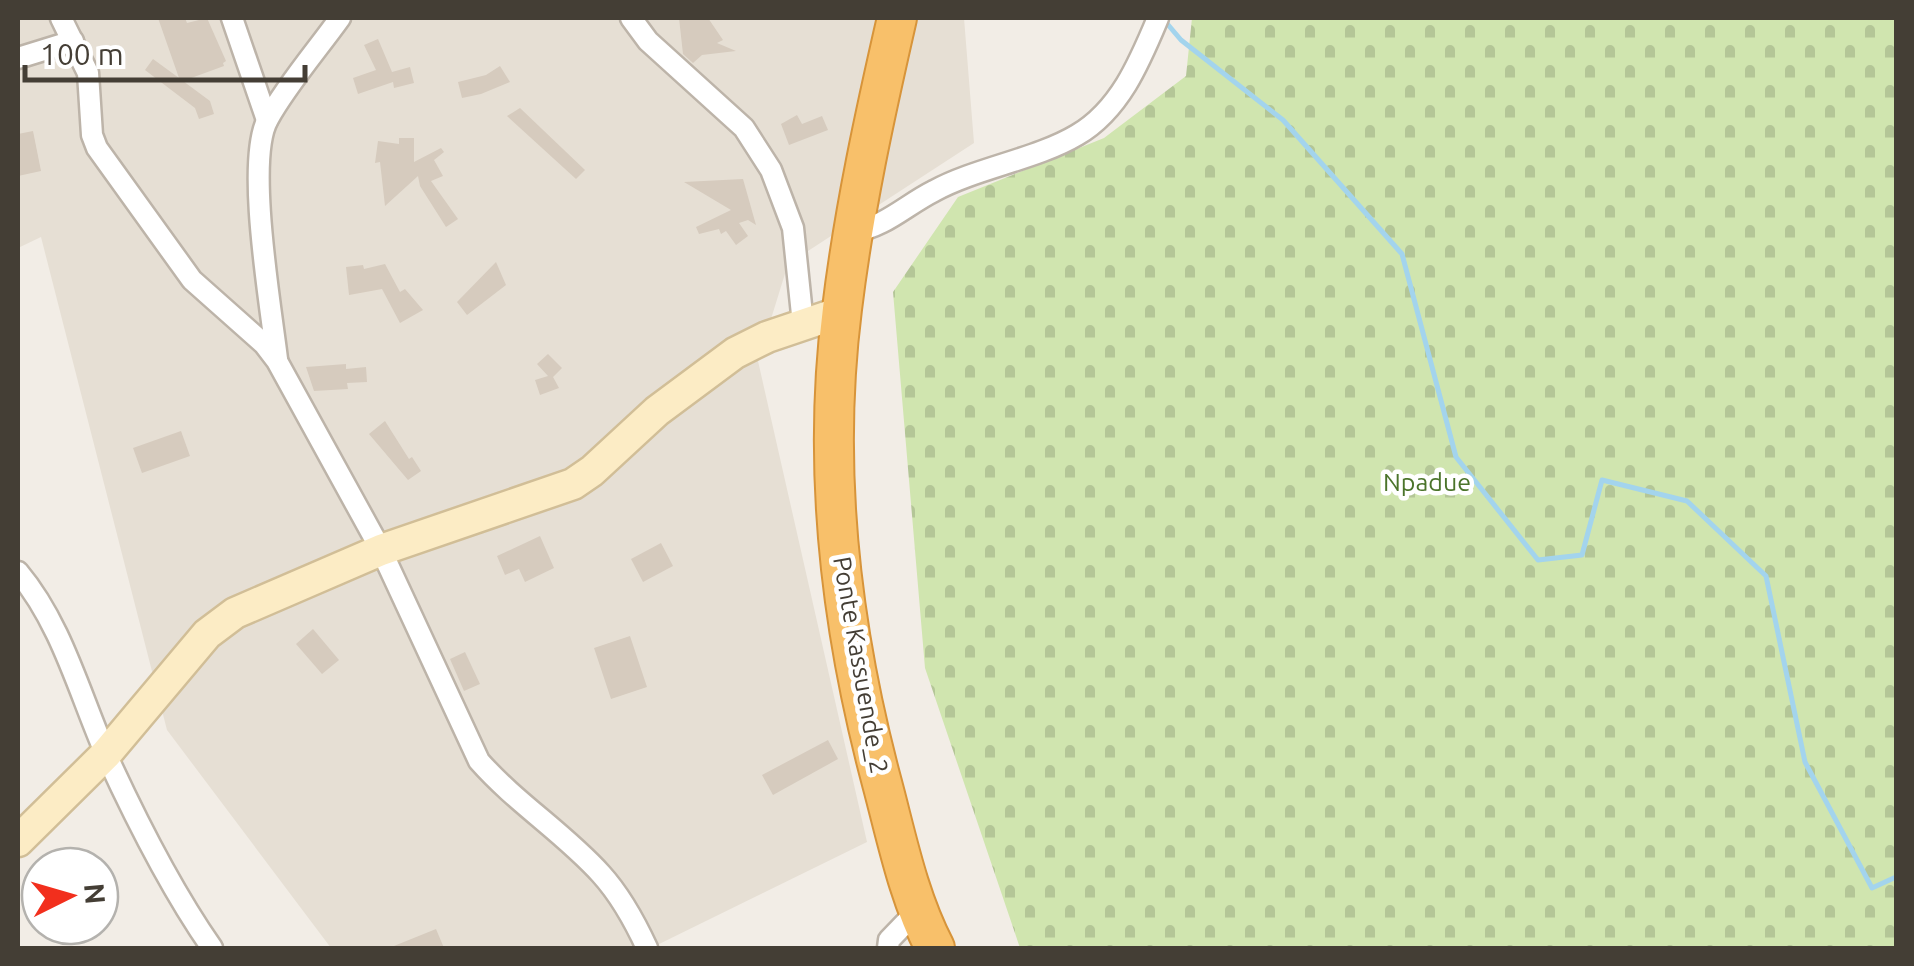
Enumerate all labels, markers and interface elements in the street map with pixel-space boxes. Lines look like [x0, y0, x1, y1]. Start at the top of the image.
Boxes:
scale bar [25, 20, 305, 82]
text: 100 m [40, 37, 124, 71]
park label: Npadue [1383, 468, 1471, 496]
street label: Ponte Kassuende_2 [828, 554, 894, 776]
north arrow [20, 846, 120, 946]
text: N [79, 882, 112, 906]

